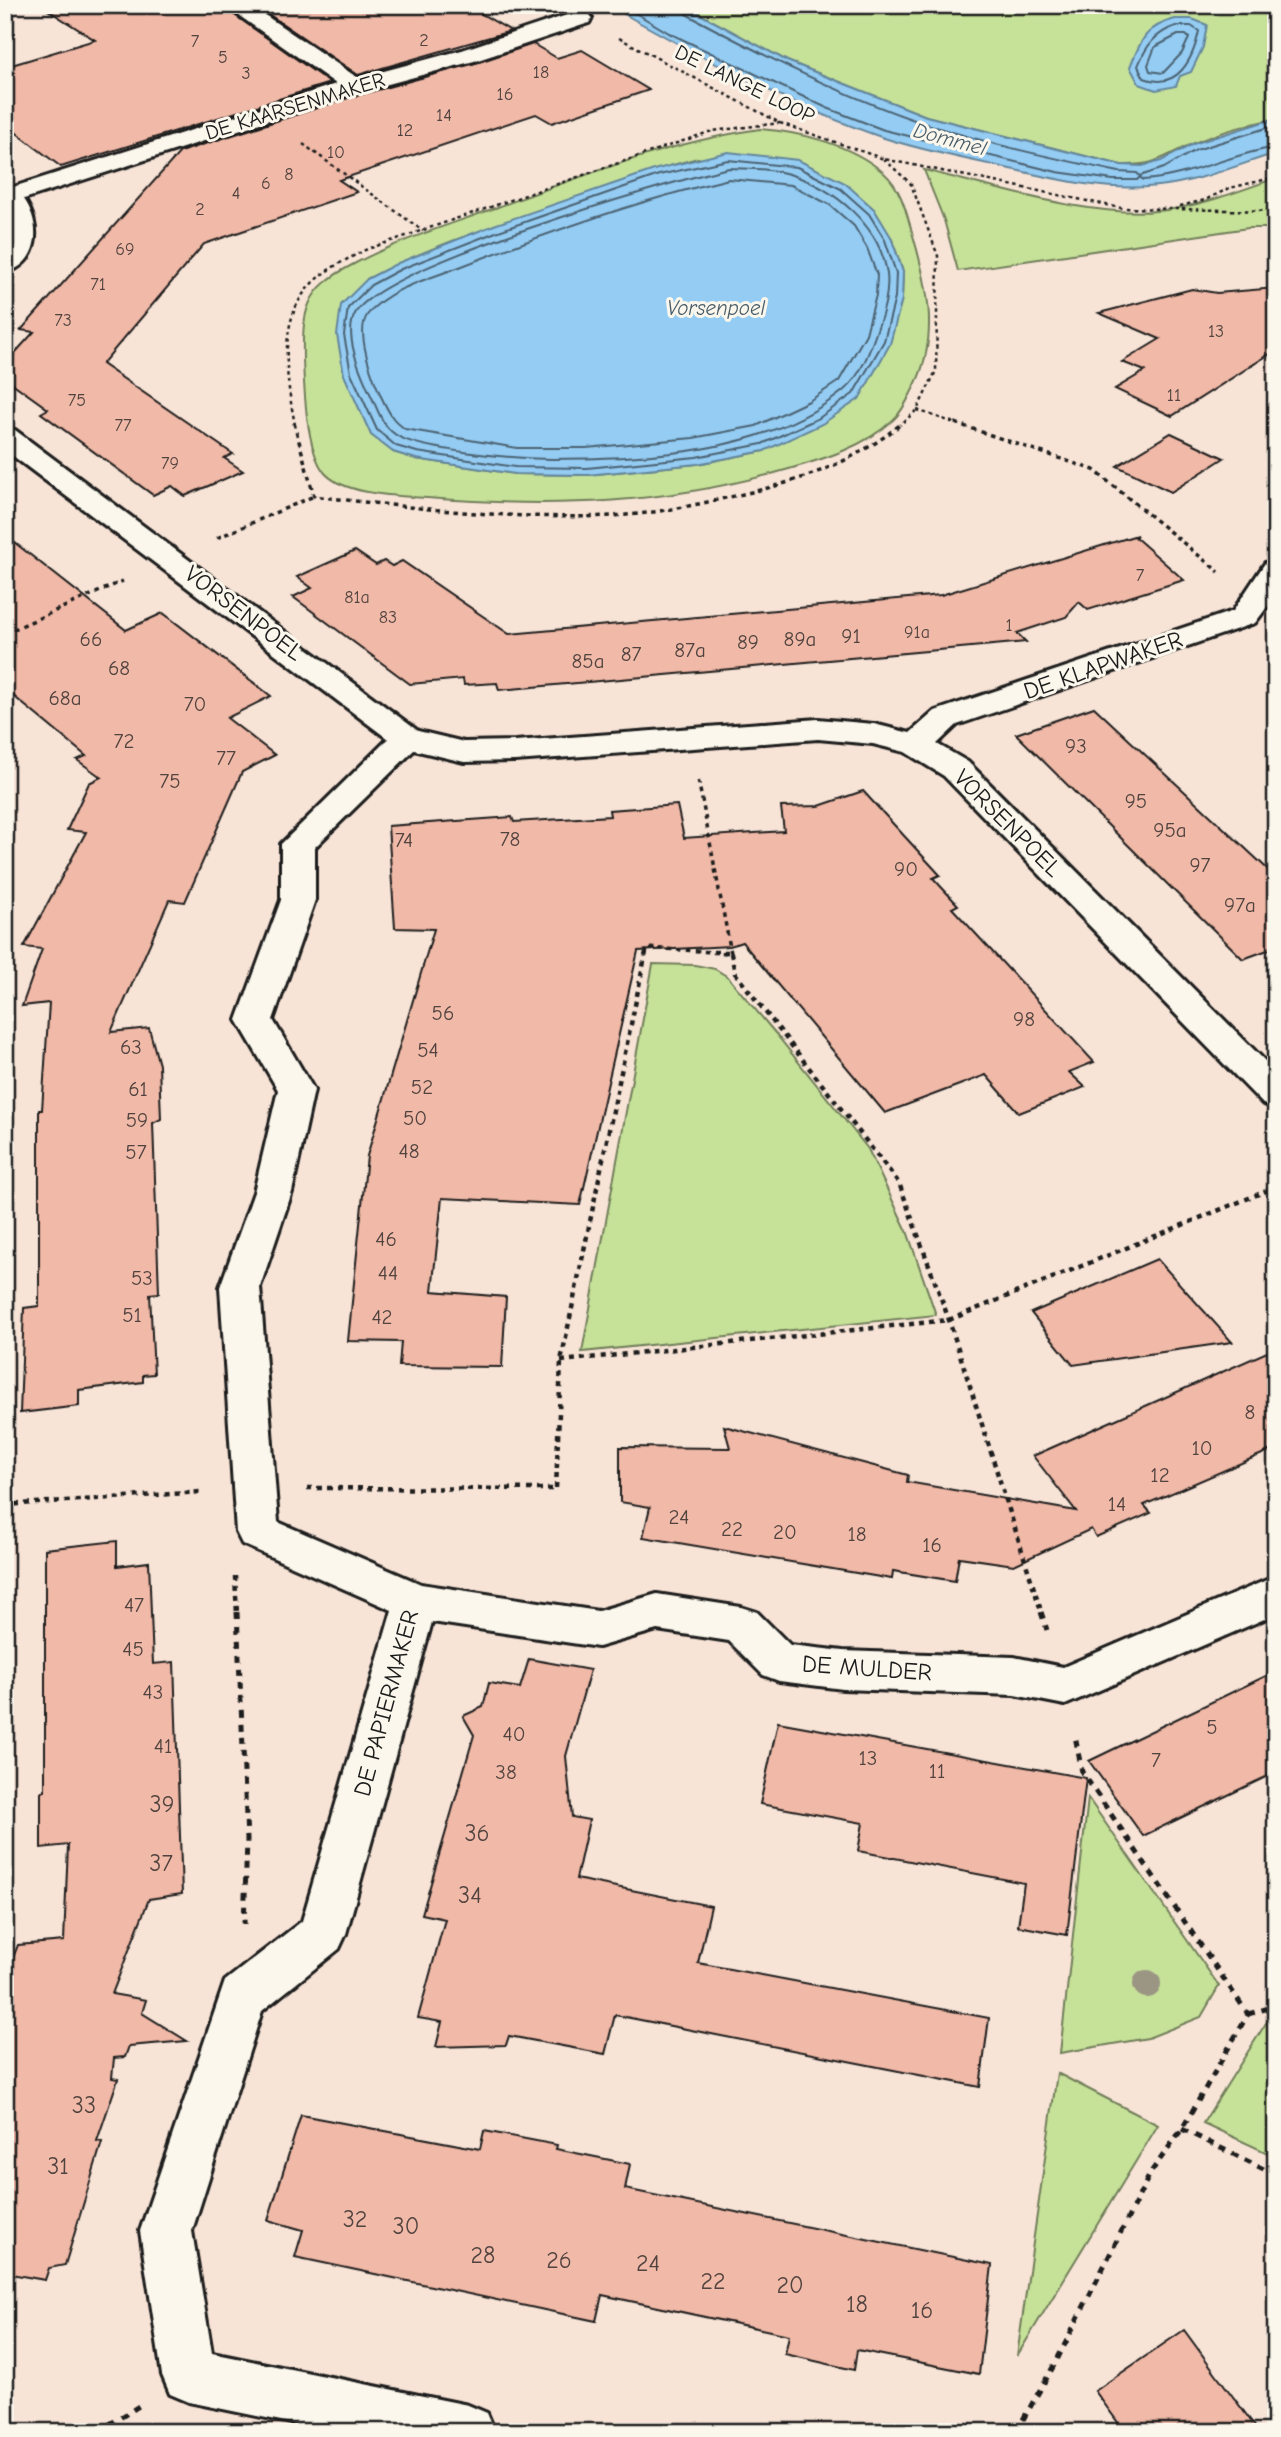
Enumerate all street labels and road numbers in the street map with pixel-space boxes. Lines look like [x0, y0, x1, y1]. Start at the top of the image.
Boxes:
street label: DE LANGE LOOP [671, 40, 819, 128]
street label: DE KAARSENMAKER [202, 67, 388, 145]
street label: VORSENPOEL [179, 560, 309, 666]
street label: DE KLAPWAKER [1020, 625, 1186, 705]
street label: VORSENPOEL [948, 763, 1068, 883]
street label: DE PAPIERMAKER [348, 1607, 424, 1799]
street label: DE MULDER [801, 1649, 933, 1687]

